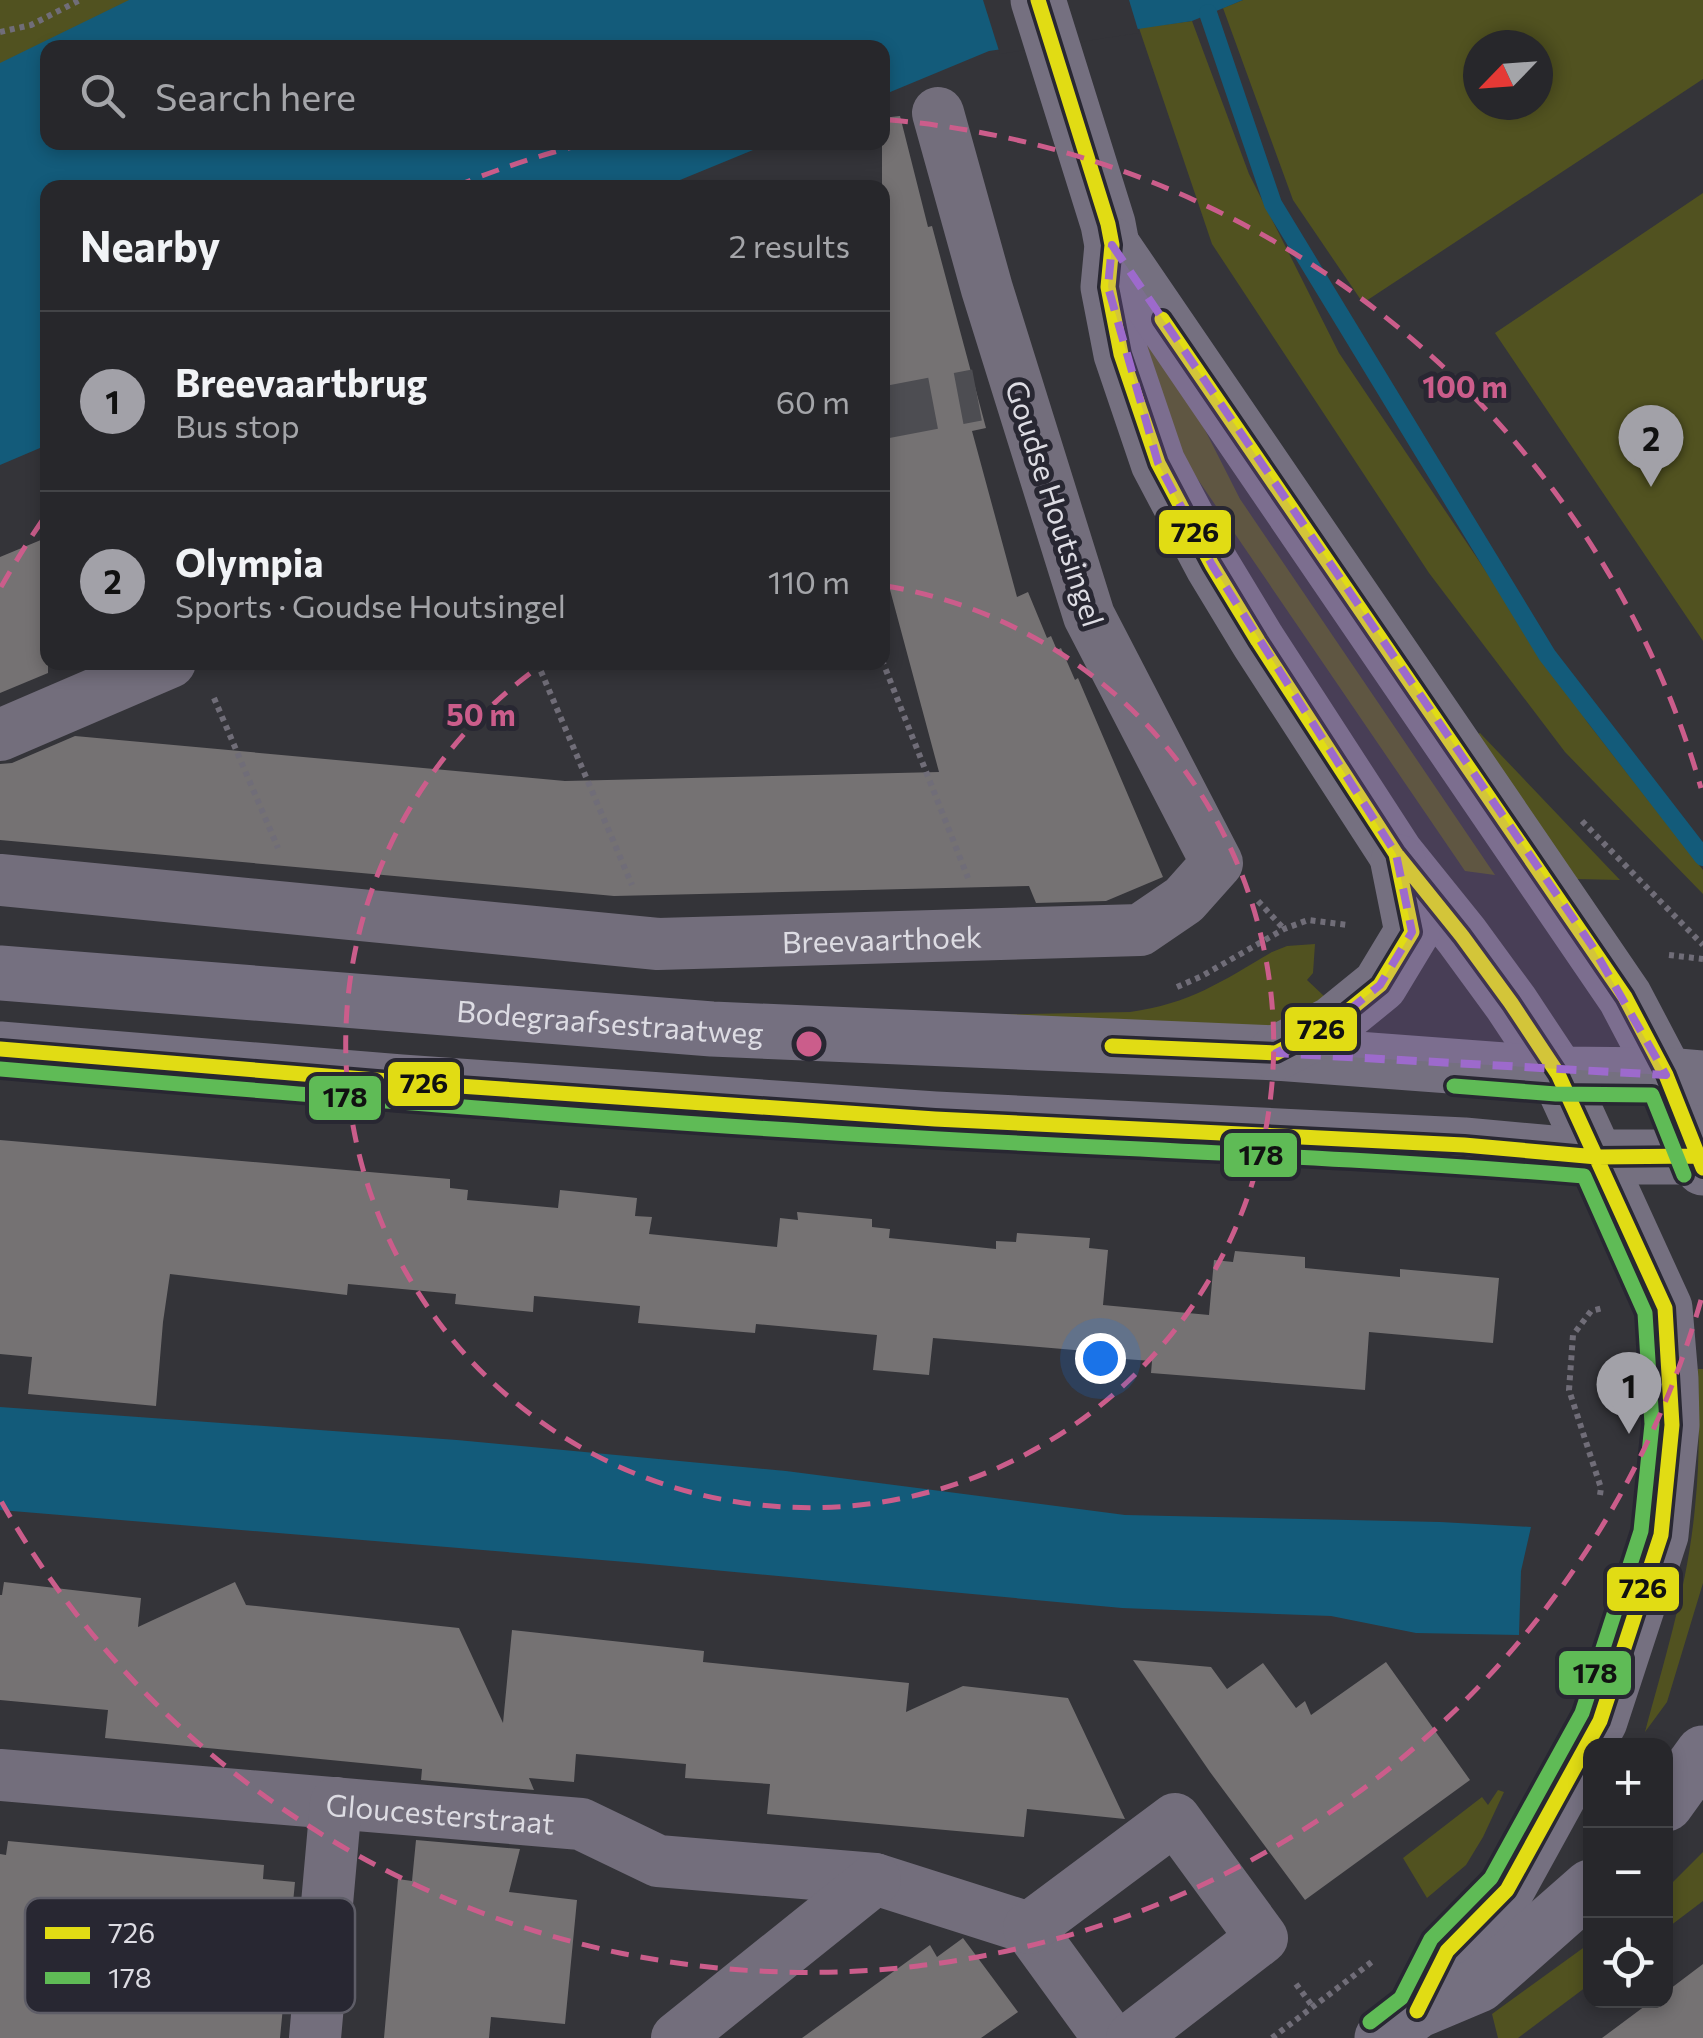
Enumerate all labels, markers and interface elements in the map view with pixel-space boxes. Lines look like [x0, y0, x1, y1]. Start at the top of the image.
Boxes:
north arrow [1463, 30, 1553, 120]
search box [40, 40, 890, 150]
icon: search [75, 68, 130, 123]
text: Search here [155, 72, 356, 119]
text: Nearby [80, 219, 220, 271]
text: 2 results [729, 225, 850, 265]
text: Breevaartbrug [175, 358, 427, 405]
text: 100 m [1422, 367, 1508, 404]
street label: Goudse Houtsingel [999, 375, 1113, 631]
text: 1 [105, 381, 120, 421]
text: 60 m [776, 381, 850, 421]
pin: 2 [1618, 404, 1684, 487]
text: Bus stop [175, 405, 300, 445]
line badge: 726 [1157, 508, 1233, 556]
text: 726 [1171, 514, 1219, 548]
text: Olympia [175, 538, 323, 585]
text: 2 [103, 561, 122, 601]
text: 110 m [768, 561, 850, 601]
text: Sports · Goudse Houtsingel [175, 585, 566, 625]
text: 50 m [446, 695, 516, 732]
street label: Breevaarthoek [781, 916, 982, 959]
street label: Bodegraafsestraatweg [455, 990, 764, 1050]
line badge: 726 [1283, 1005, 1359, 1053]
text: 726 [1297, 1011, 1345, 1045]
centre of rings [791, 1026, 827, 1062]
line badge: 726 [386, 1060, 462, 1108]
text: 726 [400, 1065, 448, 1099]
line badge: 178 [307, 1074, 383, 1122]
text: 178 [322, 1079, 368, 1113]
line badge: 178 [1222, 1131, 1299, 1179]
text: 178 [1238, 1137, 1284, 1171]
your location [1075, 1333, 1126, 1384]
pin: 1 [1596, 1352, 1662, 1434]
line badge: 726 [1605, 1565, 1681, 1613]
text: 726 [1619, 1570, 1667, 1604]
line badge: 178 [1557, 1649, 1633, 1697]
text: 178 [1572, 1655, 1618, 1689]
map controls [1583, 1738, 1673, 2008]
button: + [1583, 1738, 1673, 1828]
street label: Gloucesterstraat [325, 1784, 556, 1840]
button: − [1583, 1828, 1673, 1918]
legend [25, 1898, 355, 2013]
text: 726 [108, 1915, 155, 1949]
button: locate [1583, 1918, 1673, 2008]
text: 178 [108, 1960, 152, 1994]

